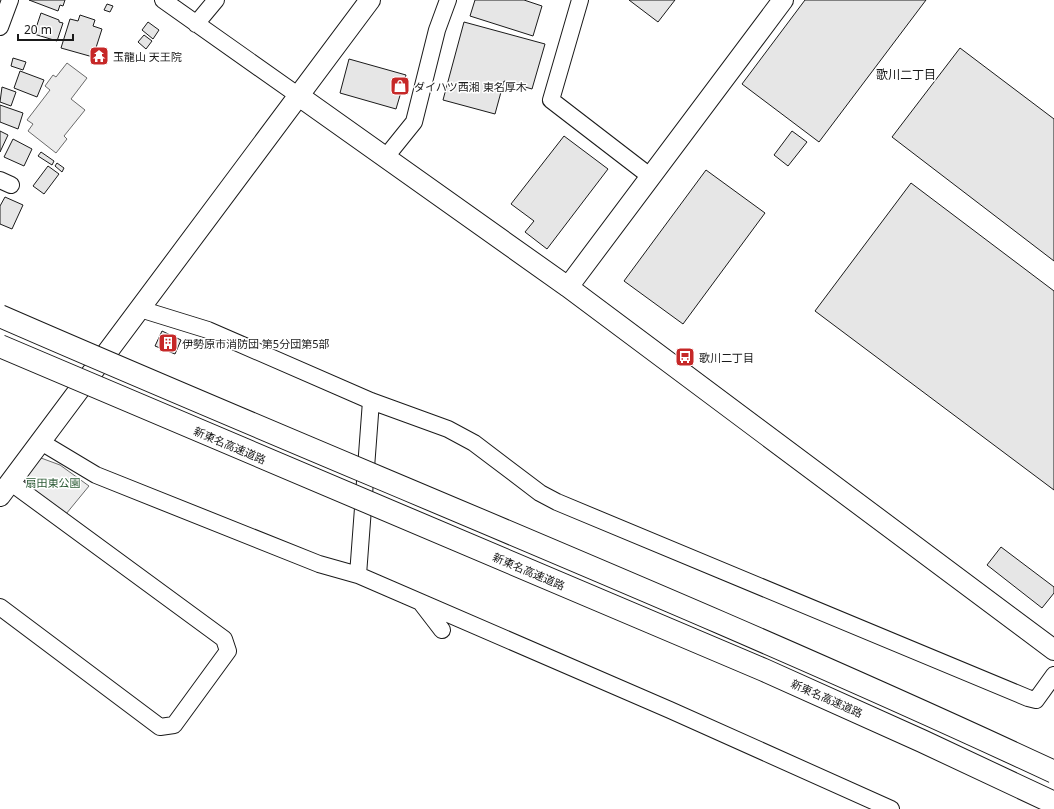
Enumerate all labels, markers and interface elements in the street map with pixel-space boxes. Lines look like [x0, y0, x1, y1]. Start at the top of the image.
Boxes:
scale bar [18, 16, 73, 42]
text: 20 m [24, 21, 52, 38]
temple icon: 玉龍山 天王院 [88, 45, 110, 67]
place label: 玉龍山 天王院 [113, 49, 182, 64]
district label: 歌川二丁目 [876, 66, 936, 83]
shop icon: ダイハツ西湘 東名厚木 [389, 75, 411, 97]
place label: ダイハツ西湘 東名厚木 [414, 79, 527, 94]
building icon: 伊勢原市消防団 第5分団第5部 [157, 332, 179, 354]
place label: 伊勢原市消防団 第5分団第5部 [182, 336, 329, 351]
bus stop icon: 歌川二丁目 [674, 346, 696, 368]
place label: 歌川二丁目 [699, 350, 754, 365]
street label: 新東名高速道路 [192, 423, 268, 467]
park label: 扇田東公園 [26, 475, 81, 490]
street label: 新東名高速道路 [491, 549, 567, 593]
street label: 新東名高速道路 [789, 675, 865, 721]

